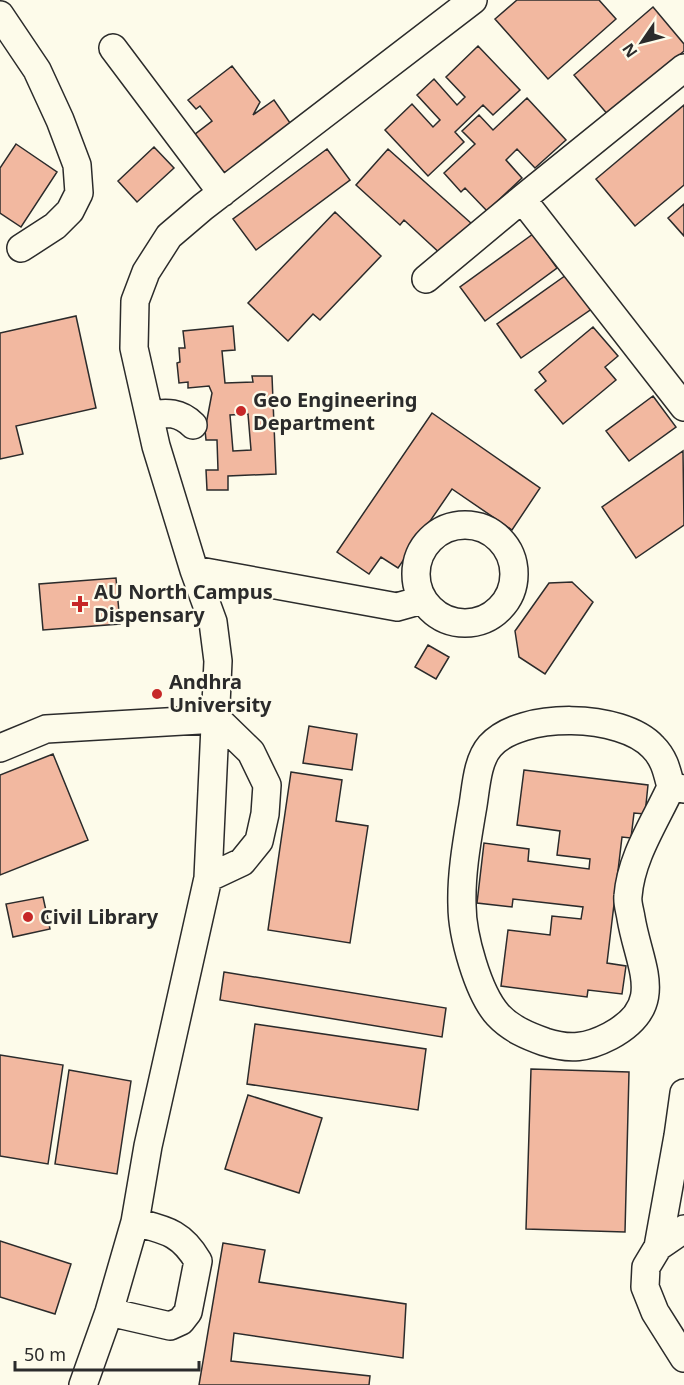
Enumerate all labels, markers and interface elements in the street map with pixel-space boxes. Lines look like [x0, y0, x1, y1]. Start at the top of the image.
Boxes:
north arrow [612, 12, 672, 72]
text: N [617, 39, 642, 62]
place label: Geo Engineering Department [253, 386, 417, 436]
marker: Geo Engineering Department [234, 404, 248, 418]
place label: AU North Campus Dispensary [94, 578, 273, 628]
marker: AU North Campus Dispensary [71, 595, 89, 613]
place label: Andhra University [169, 668, 272, 718]
marker: Andhra University [150, 687, 164, 701]
place label: Civil Library [40, 903, 159, 930]
marker: Civil Library [21, 910, 35, 924]
scale bar [15, 1334, 200, 1372]
text: 50 m [24, 1342, 66, 1366]

